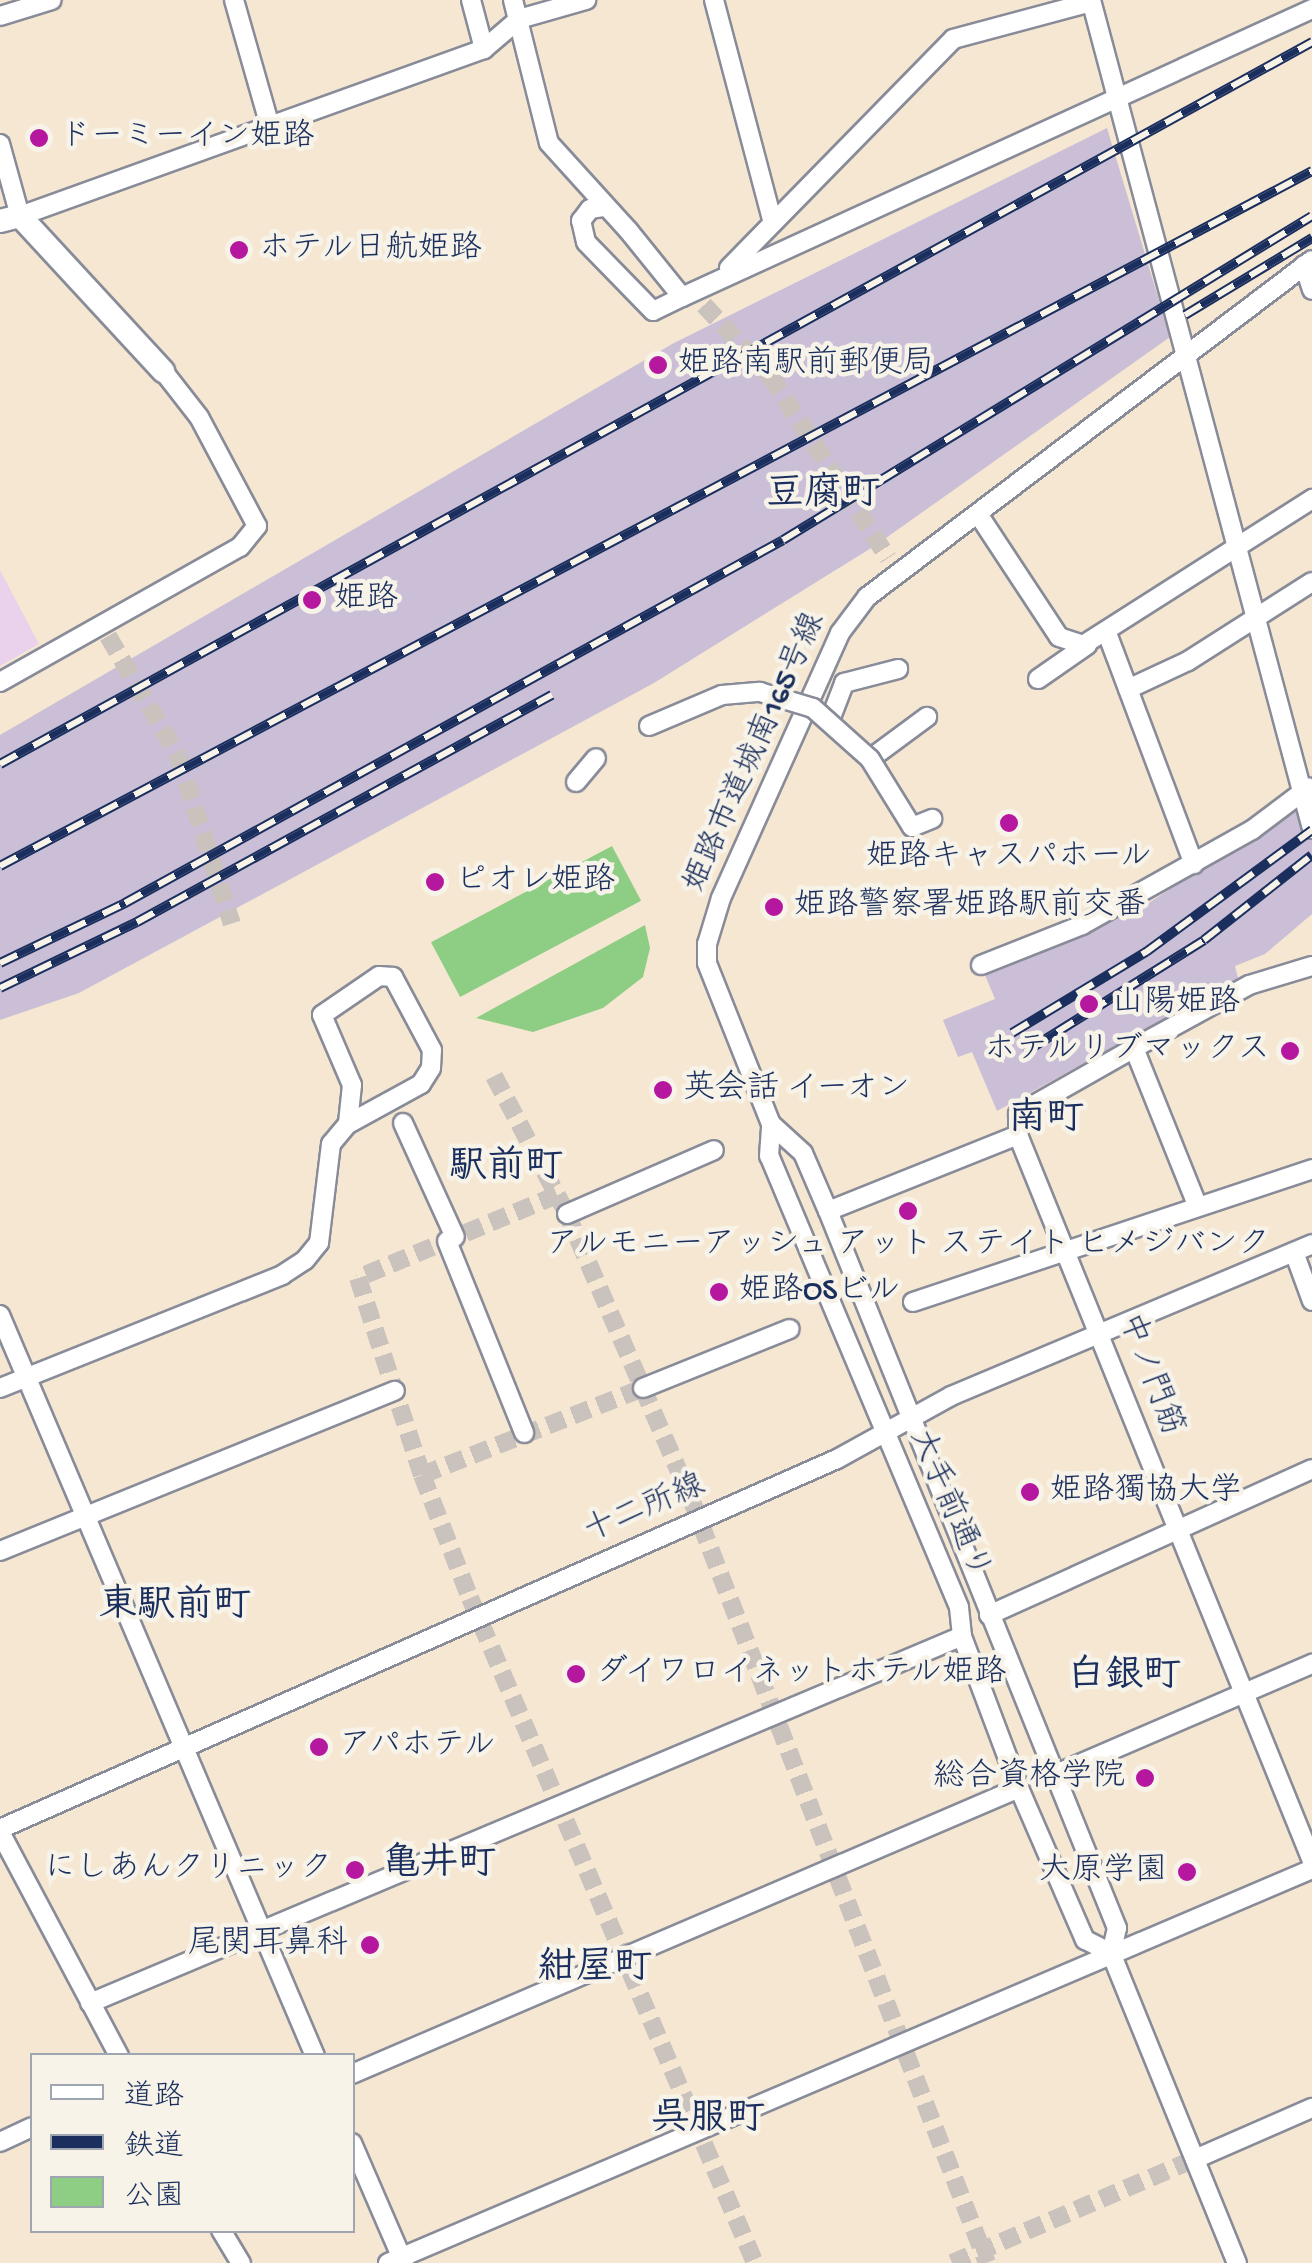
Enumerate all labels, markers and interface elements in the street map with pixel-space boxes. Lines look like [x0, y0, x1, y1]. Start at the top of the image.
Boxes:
place label: ドーミーイン姫路 [59, 119, 314, 157]
marker: ドーミーイン姫路 [28, 127, 50, 149]
place label: ホテル日航姫路 [259, 231, 483, 269]
marker: ホテル日航姫路 [228, 239, 250, 261]
place label: 姫路南駅前郵便局 [678, 346, 934, 384]
marker: 姫路南駅前郵便局 [647, 354, 669, 376]
district label: 豆腐町 [766, 474, 880, 520]
place label: 姫路 [334, 581, 398, 619]
marker: 姫路 [299, 587, 325, 613]
street label: 姫路市道城南165号線 [677, 607, 835, 899]
marker: 姫路キャスパホール [998, 812, 1020, 834]
place label: 姫路キャスパホール [865, 839, 1153, 877]
place label: ピオレ姫路 [455, 863, 615, 901]
marker: ピオレ姫路 [424, 871, 446, 893]
place label: 姫路警察署姫路駅前交番 [794, 888, 1146, 926]
marker: 姫路警察署姫路駅前交番 [763, 896, 785, 918]
place label: 山陽姫路 [1112, 985, 1240, 1023]
marker: 山陽姫路 [1076, 991, 1102, 1017]
place label: ホテルリブマックス [982, 1032, 1270, 1070]
marker: ホテルリブマックス [1279, 1040, 1301, 1062]
place label: 英会話 イーオン [683, 1071, 912, 1109]
marker: 英会話 イーオン [652, 1079, 674, 1101]
district label: 南町 [1008, 1099, 1084, 1145]
district label: 駅前町 [449, 1147, 563, 1193]
marker: アルモニーアッシュ アット ステイト ヒメジバンク [897, 1200, 919, 1222]
place label: アルモニーアッシュ アット ステイト ヒメジバンク [545, 1227, 1271, 1265]
place label: 姫路OSビル [739, 1273, 901, 1311]
marker: 姫路OSビル [708, 1281, 730, 1303]
street label: 中ノ門筋 [1108, 1308, 1190, 1442]
street label: 大手前通り [899, 1424, 997, 1586]
street label: 十二所線 [579, 1467, 711, 1553]
place label: 姫路獨協大学 [1050, 1473, 1242, 1511]
marker: 姫路獨協大学 [1019, 1481, 1041, 1503]
district label: 東駅前町 [99, 1586, 251, 1632]
place label: ダイワロイネットホテル姫路 [596, 1655, 1012, 1693]
district label: 白銀町 [1067, 1656, 1181, 1702]
marker: ダイワロイネットホテル姫路 [565, 1663, 587, 1685]
place label: アパホテル [339, 1728, 499, 1766]
marker: アパホテル [308, 1736, 330, 1758]
place label: 総合資格学院 [933, 1759, 1125, 1797]
marker: 総合資格学院 [1134, 1767, 1156, 1789]
district label: 亀井町 [382, 1844, 496, 1890]
place label: にしあんクリニック [44, 1851, 332, 1889]
place label: 大原学園 [1039, 1853, 1167, 1891]
marker: にしあんクリニック [342, 1857, 368, 1883]
marker: 大原学園 [1176, 1861, 1198, 1883]
place label: 尾関耳鼻科 [188, 1926, 348, 1964]
marker: 尾関耳鼻科 [357, 1932, 383, 1958]
district label: 紺屋町 [538, 1948, 652, 1994]
legend [30, 2053, 355, 2233]
text: 道路 [124, 2081, 184, 2116]
district label: 呉服町 [651, 2099, 765, 2145]
text: 鉄道 [124, 2131, 184, 2166]
text: 公園 [124, 2181, 184, 2216]

